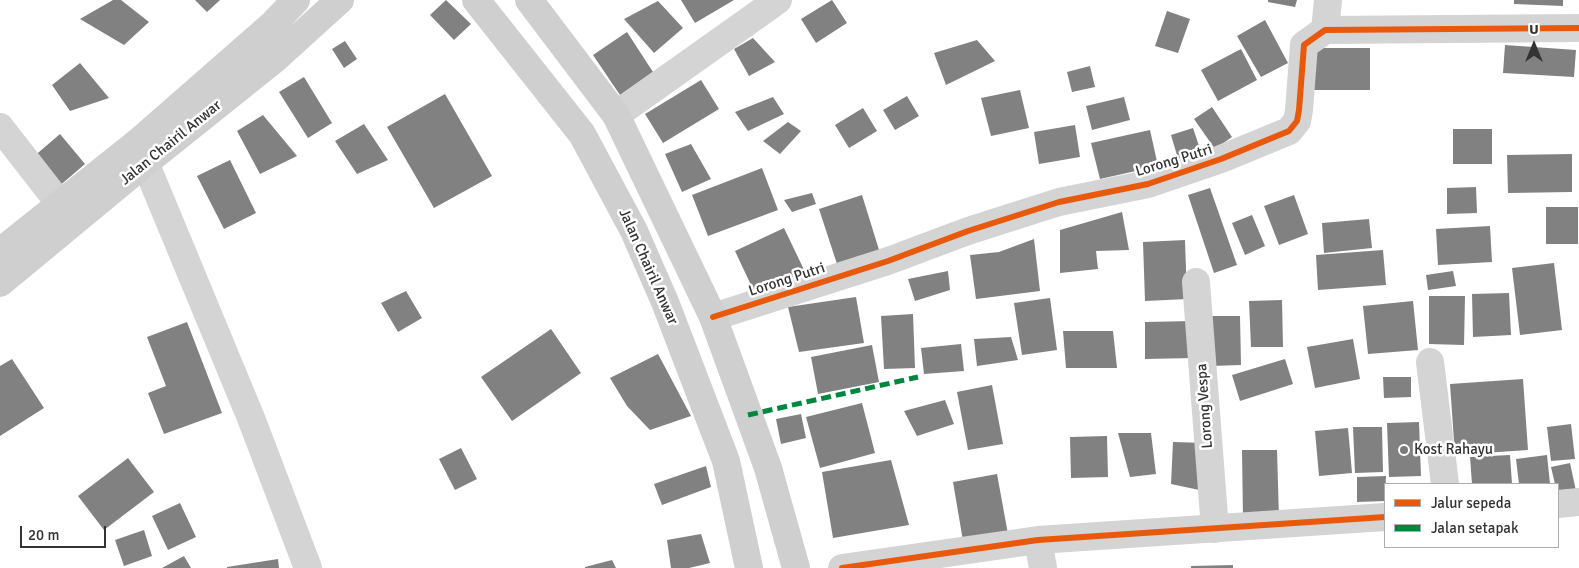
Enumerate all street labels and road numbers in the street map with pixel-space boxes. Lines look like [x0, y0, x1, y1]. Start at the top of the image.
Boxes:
street label: Jalan Chairil Anwar [117, 97, 225, 189]
street label: Lorong Putri [1133, 141, 1215, 181]
street label: Jalan Chairil Anwar [614, 206, 682, 328]
street label: Lorong Putri [747, 259, 827, 301]
street label: Lorong Vespa [1193, 363, 1217, 449]

